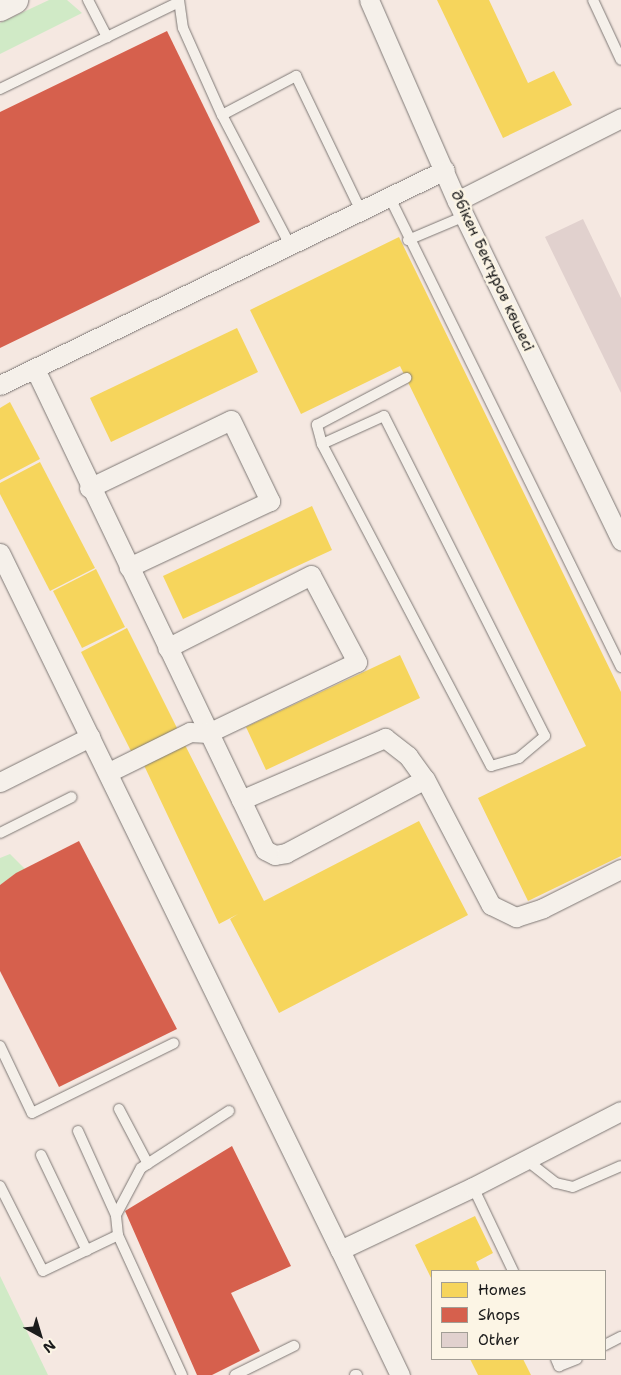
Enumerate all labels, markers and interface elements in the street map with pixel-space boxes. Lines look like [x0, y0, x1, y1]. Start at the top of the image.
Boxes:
street label: Әбікен Бектұров көшесі [447, 188, 537, 354]
legend [431, 1270, 606, 1360]
text: Homes [478, 1280, 526, 1300]
text: Shops [478, 1305, 520, 1325]
north arrow [15, 1310, 65, 1360]
text: Other [478, 1330, 520, 1350]
text: N [39, 1336, 59, 1357]

